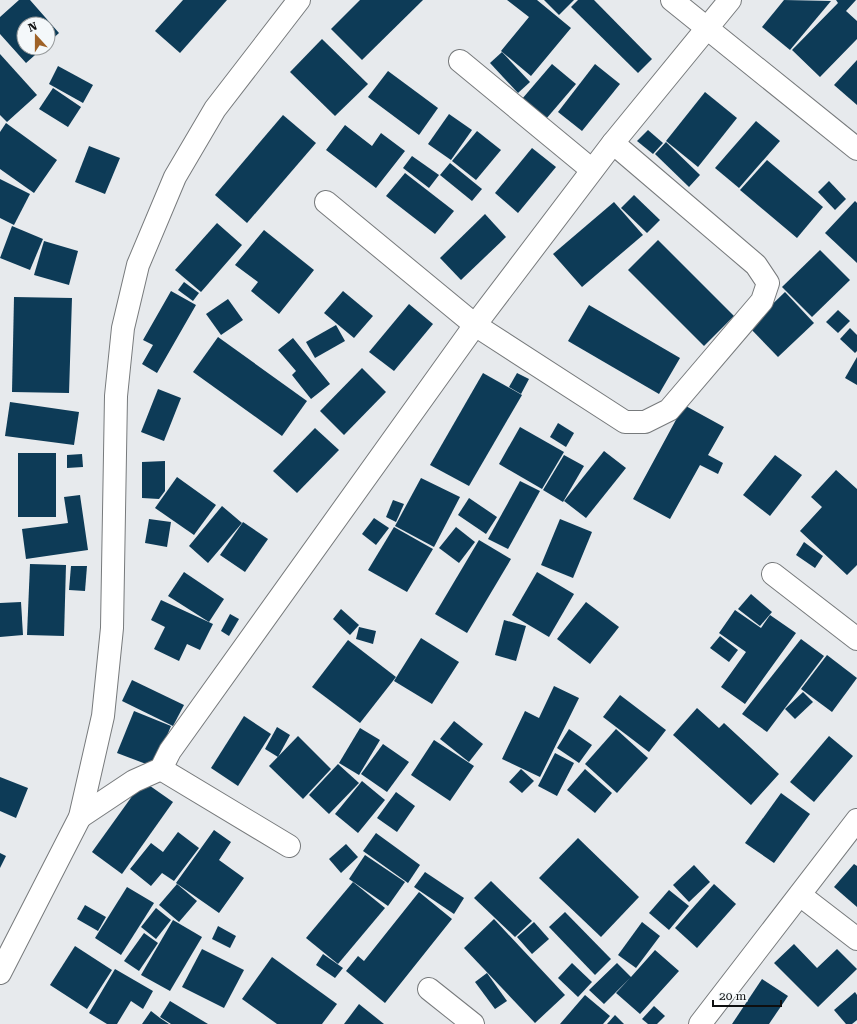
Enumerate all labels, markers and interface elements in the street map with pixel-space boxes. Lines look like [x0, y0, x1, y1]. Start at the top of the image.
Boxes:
north arrow [16, 16, 56, 56]
text: N [26, 19, 39, 35]
scale bar [713, 982, 781, 1008]
text: 20 m [719, 989, 746, 1003]

